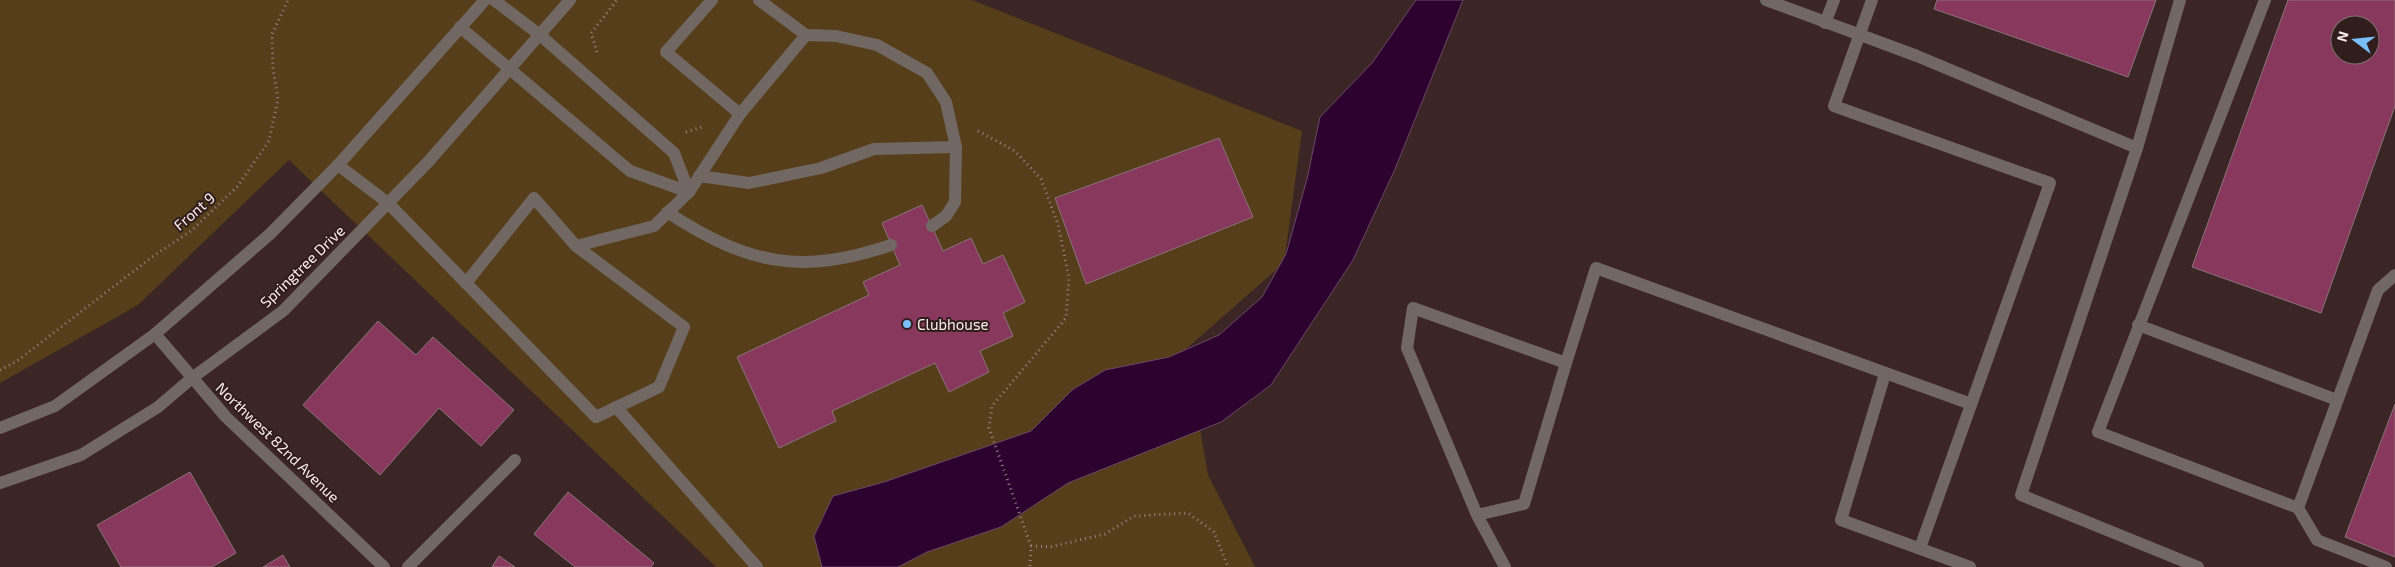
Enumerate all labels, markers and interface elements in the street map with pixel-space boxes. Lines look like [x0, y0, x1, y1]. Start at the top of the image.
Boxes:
north arrow [2330, 15, 2380, 65]
text: N [2332, 29, 2352, 43]
street label: Front 9 [170, 188, 218, 234]
street label: Springtree Drive [256, 221, 348, 311]
place label: Clubhouse [917, 315, 989, 333]
marker: Clubhouse [901, 318, 913, 330]
street label: Northwest 82nd Avenue [213, 378, 343, 506]

